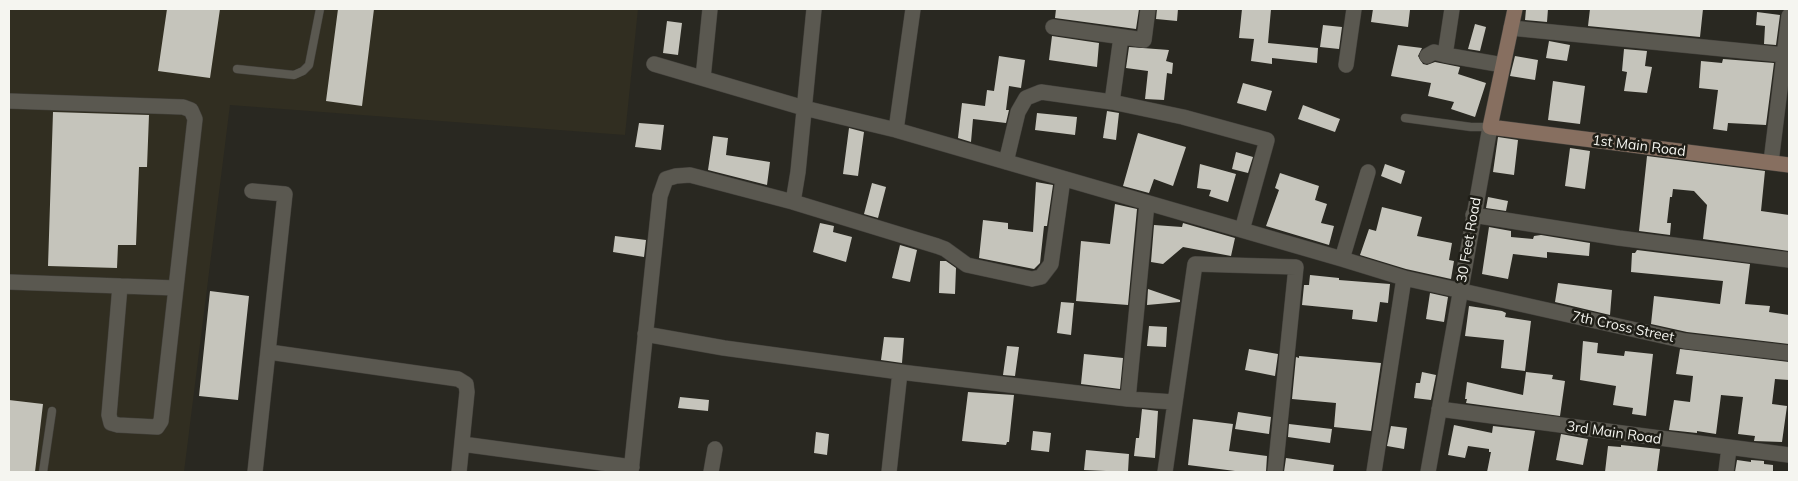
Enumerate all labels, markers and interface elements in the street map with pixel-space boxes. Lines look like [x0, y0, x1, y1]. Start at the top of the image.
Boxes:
street label: 1st Main Road [1591, 132, 1687, 160]
street label: 30 Feet Road [1453, 196, 1485, 284]
street label: 7th Cross Street [1570, 308, 1676, 346]
street label: 3rd Main Road [1566, 418, 1662, 448]

